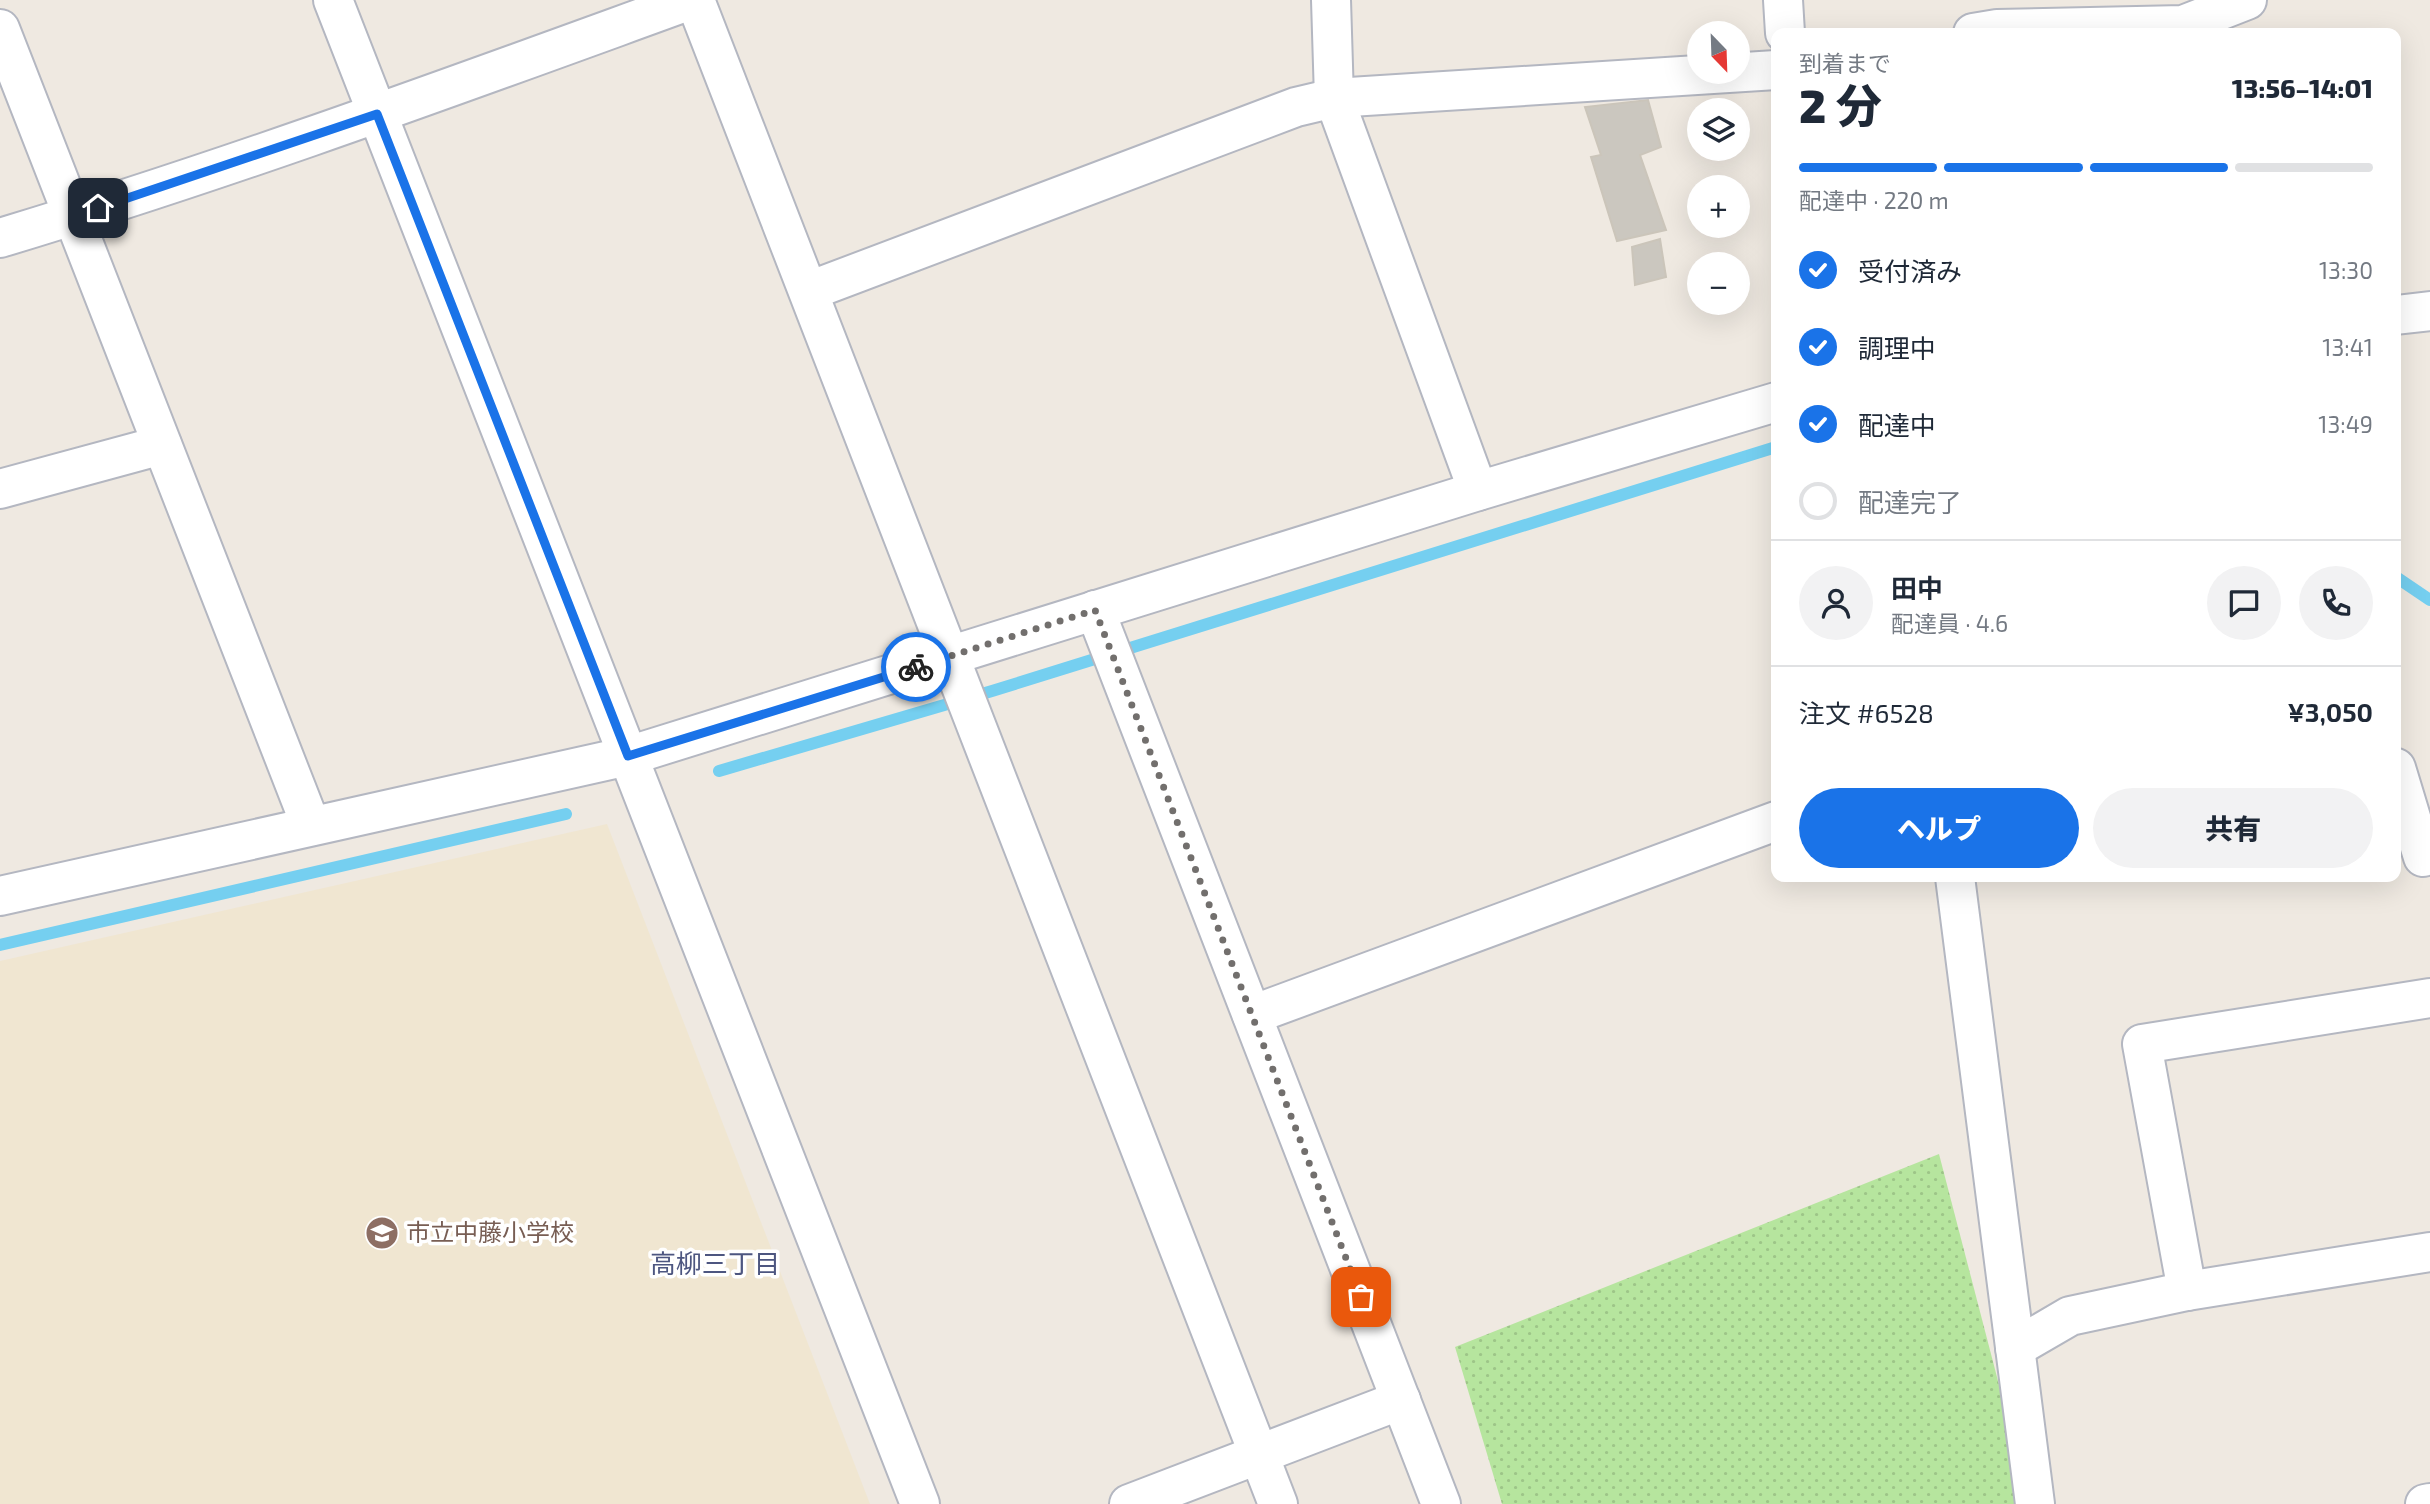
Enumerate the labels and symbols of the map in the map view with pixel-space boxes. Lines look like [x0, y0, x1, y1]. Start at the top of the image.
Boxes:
north arrow [1687, 21, 1750, 84]
pin [68, 178, 128, 238]
courier [881, 632, 951, 702]
school or university icon: 市立中藤小学校 [363, 1214, 401, 1252]
place label: 市立中藤小学校 [406, 1217, 574, 1246]
district label: 高柳三丁目 [650, 1247, 780, 1278]
pin [1331, 1267, 1391, 1327]

